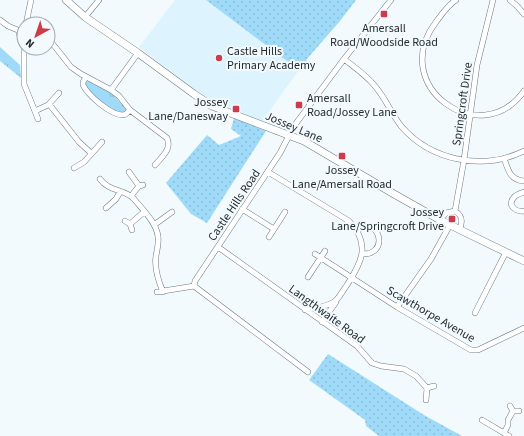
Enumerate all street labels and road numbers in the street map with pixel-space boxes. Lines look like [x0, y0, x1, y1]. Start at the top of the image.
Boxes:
street label: Springcroft Drive [448, 61, 477, 147]
street label: Jossey Lane [263, 108, 325, 147]
street label: Castle Hills Road [204, 166, 265, 245]
street label: Langthwaite Road [285, 281, 368, 348]
street label: Scawthorpe Avenue [383, 282, 478, 347]

